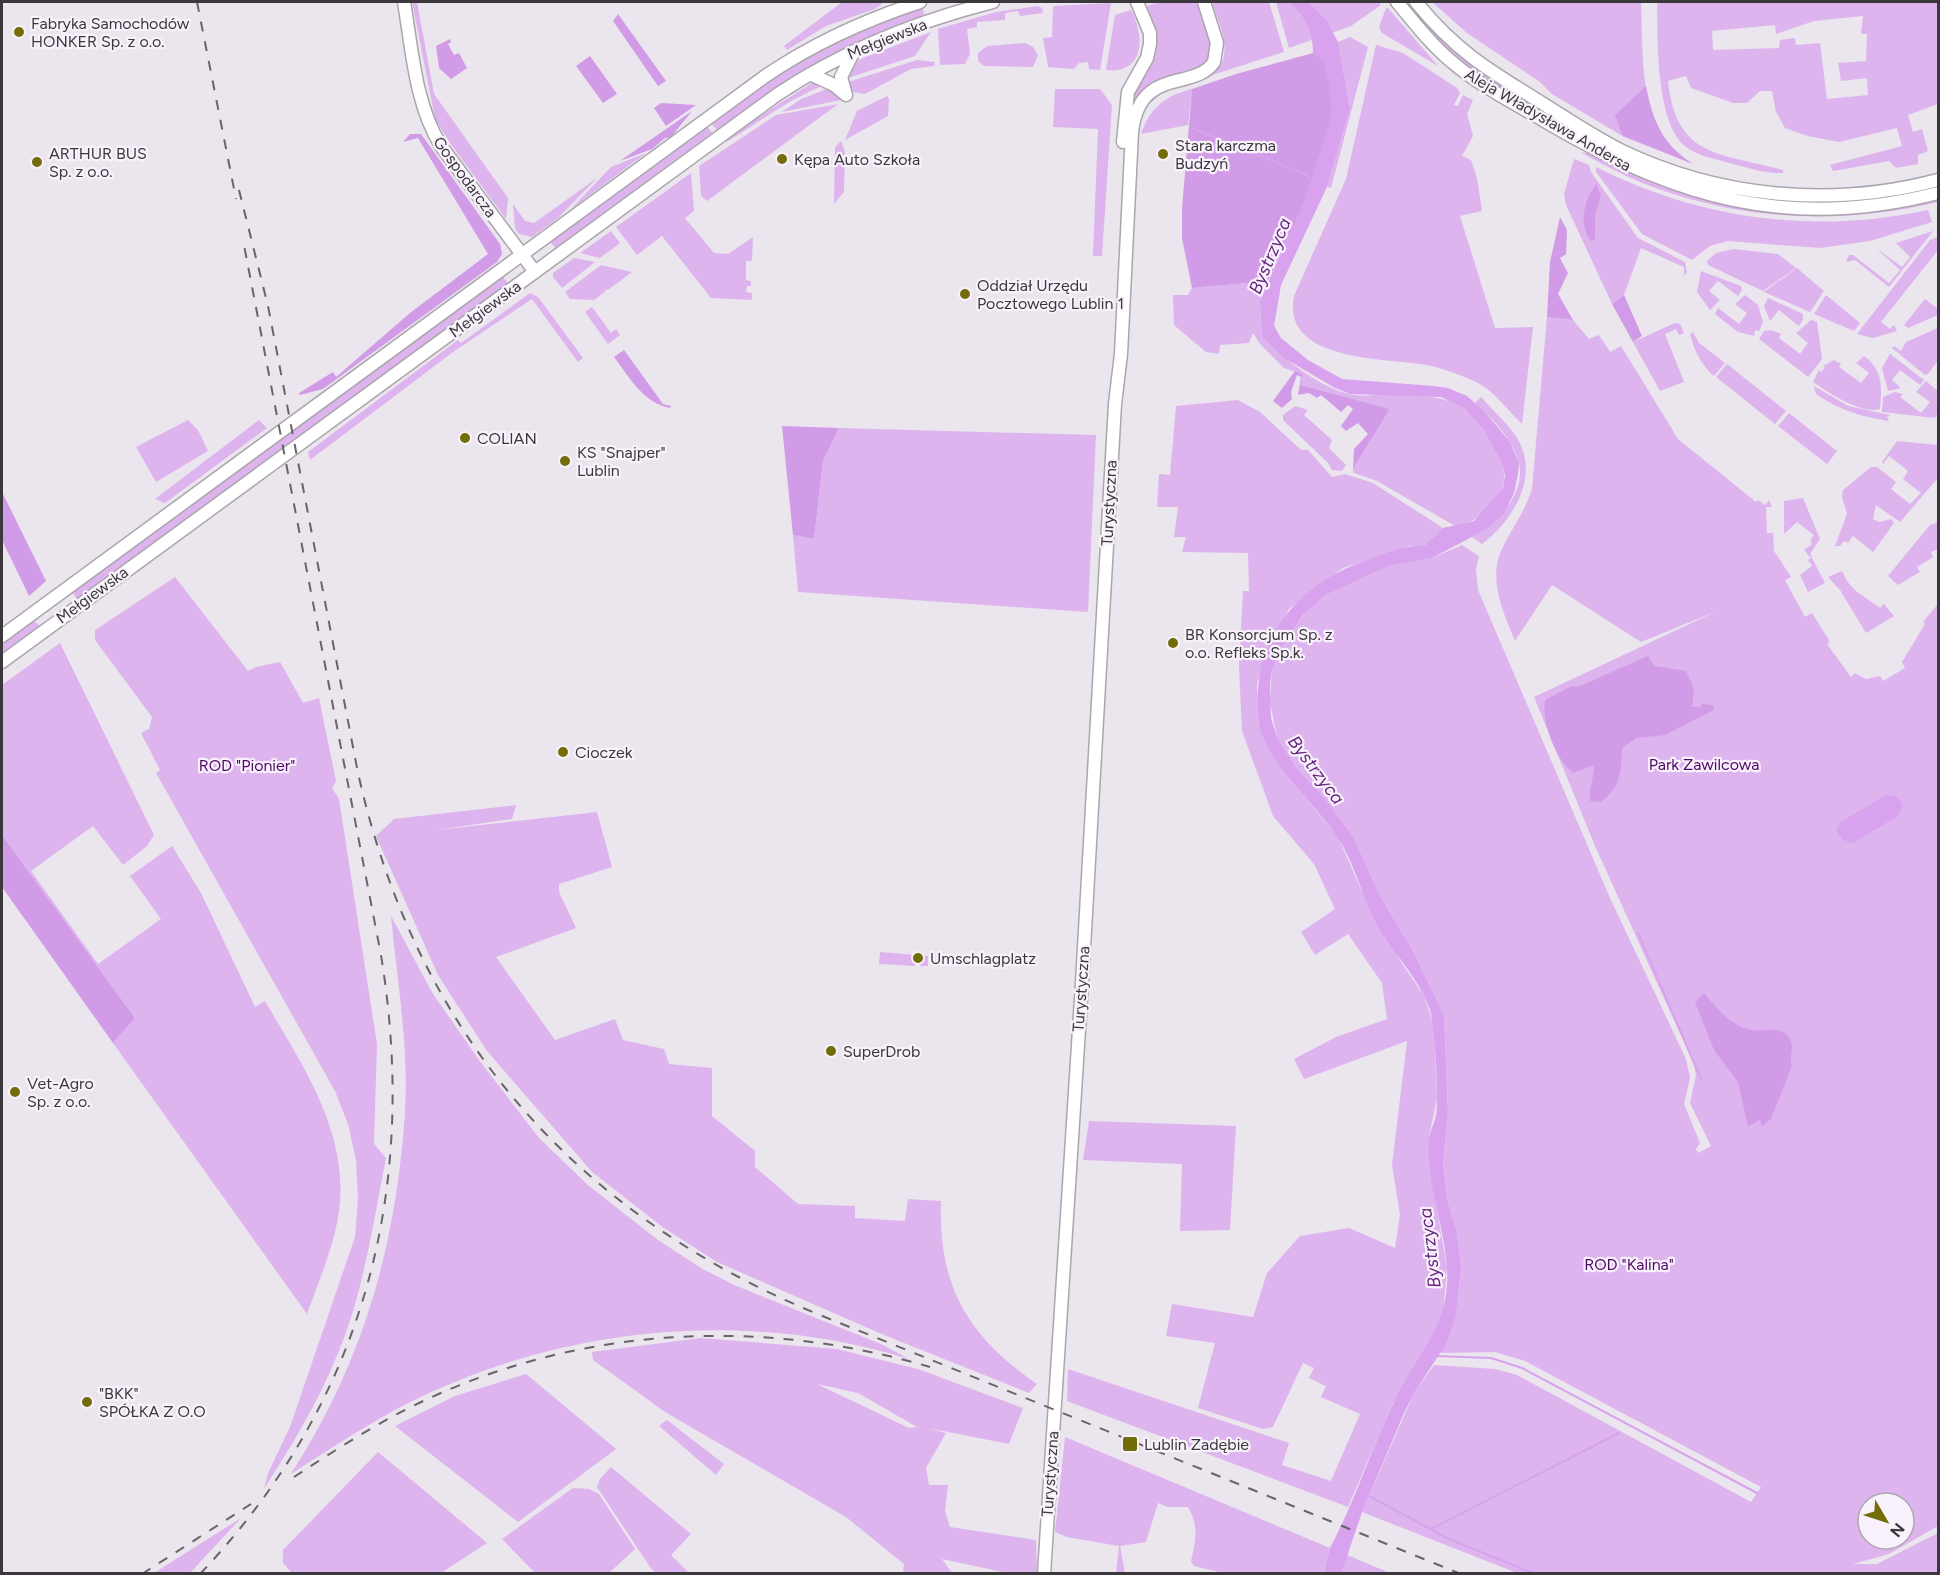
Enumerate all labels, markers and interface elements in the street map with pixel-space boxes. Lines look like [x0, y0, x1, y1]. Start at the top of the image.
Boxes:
place label: Fabryka Samochodów HONKER Sp. z o.o. [31, 14, 190, 51]
street label: Mełgiewska [844, 14, 930, 64]
marker: Fabryka Samochodów HONKER Sp. z o.o. [12, 25, 26, 39]
street label: Aleja Władysława Andersa [1462, 65, 1634, 175]
street label: Gospodarcza [429, 133, 501, 221]
place label: Stara karczma Budzyń [1175, 136, 1276, 173]
place label: ARTHUR BUS Sp. z o.o. [49, 144, 147, 181]
marker: Stara karczma Budzyń [1156, 147, 1170, 161]
place label: Kępa Auto Szkoła [794, 150, 920, 169]
marker: Kępa Auto Szkoła [775, 152, 789, 166]
marker: ARTHUR BUS Sp. z o.o. [30, 155, 44, 169]
water label: Bystrzyca [1244, 214, 1296, 297]
place label: Oddział Urzędu Pocztowego Lublin 1 [977, 276, 1124, 313]
street label: Mełgiewska [445, 277, 525, 341]
marker: Oddział Urzędu Pocztowego Lublin 1 [958, 287, 972, 301]
place label: COLIAN [477, 429, 537, 448]
marker: COLIAN [458, 431, 472, 445]
place label: KS "Snajper" Lublin [577, 443, 666, 480]
marker: KS "Snajper" Lublin [558, 454, 572, 468]
street label: Turystyczna [1097, 459, 1121, 547]
street label: Mełgiewska [52, 563, 132, 627]
place label: BR Konsorcjum Sp. z o.o. Refleks Sp.k. [1185, 625, 1333, 662]
marker: BR Konsorcjum Sp. z o.o. Refleks Sp.k. [1166, 636, 1180, 650]
water label: Bystrzyca [1283, 731, 1349, 809]
place label: Cioczek [575, 743, 633, 762]
marker: Cioczek [556, 745, 570, 759]
park label: Park Zawilcowa [1649, 755, 1759, 774]
park label: ROD "Pionier" [199, 756, 295, 775]
street label: Turystyczna [1069, 945, 1093, 1033]
place label: Umschlagplatz [930, 949, 1036, 968]
marker: Umschlagplatz [911, 951, 925, 965]
place label: SuperDrob [843, 1042, 920, 1061]
marker: SuperDrob [824, 1044, 838, 1058]
place label: Vet-Agro Sp. z o.o. [27, 1074, 94, 1111]
marker: Vet-Agro Sp. z o.o. [8, 1085, 22, 1099]
water label: Bystrzyca [1414, 1206, 1446, 1289]
park label: ROD "Kalina" [1584, 1255, 1674, 1274]
place label: "BKK" SPÓŁKA Z O.O [99, 1384, 206, 1421]
marker: "BKK" SPÓŁKA Z O.O [80, 1395, 94, 1409]
street label: Turystyczna [1038, 1430, 1062, 1518]
marker: Lublin Zadębie [1121, 1435, 1139, 1453]
place label: Lublin Zadębie [1144, 1435, 1249, 1454]
north arrow [1856, 1491, 1916, 1551]
text: N [1886, 1519, 1909, 1541]

